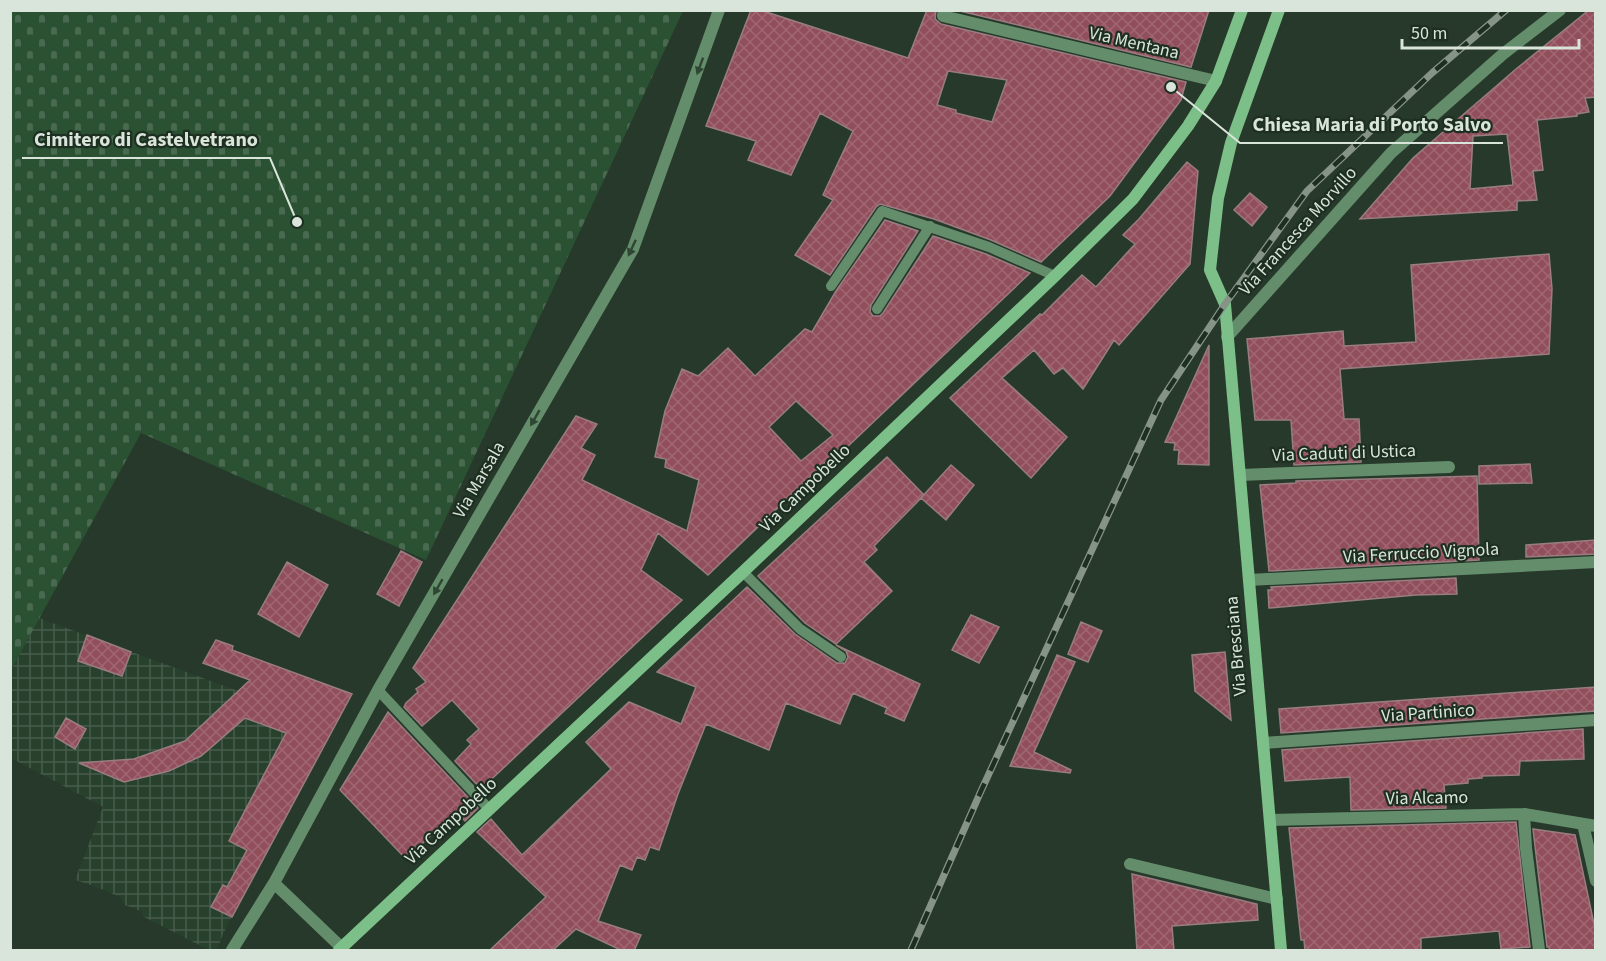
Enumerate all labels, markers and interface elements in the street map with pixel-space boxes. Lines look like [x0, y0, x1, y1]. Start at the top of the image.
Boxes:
scale bar [1402, 12, 1579, 50]
street label: Via Mentana [1086, 20, 1182, 66]
text: 50 m [1411, 21, 1447, 46]
one-way arrow [694, 57, 704, 75]
callout: Chiesa Maria di Porto Salvo [1240, 105, 1503, 143]
text: Chiesa Maria di Porto Salvo [1253, 111, 1491, 139]
callout: Cimitero di Castelvetrano [22, 120, 270, 158]
text: Cimitero di Castelvetrano [34, 126, 258, 154]
street label: Via Francesca Morvillo [1233, 161, 1363, 301]
one-way arrow [627, 240, 637, 258]
one-way arrow [530, 410, 541, 426]
street label: Via Marsala [447, 437, 511, 523]
street label: Via Campobello [754, 438, 856, 538]
street label: Via Caduti di Ustica [1272, 438, 1416, 468]
street label: Via Ferruccio Vignola [1342, 536, 1500, 570]
one-way arrow [433, 579, 443, 596]
street label: Via Bresciana [1219, 595, 1253, 697]
street label: Via Partinico [1380, 697, 1476, 729]
street label: Via Campobello [399, 772, 503, 870]
street label: Via Alcamo [1386, 785, 1468, 811]

